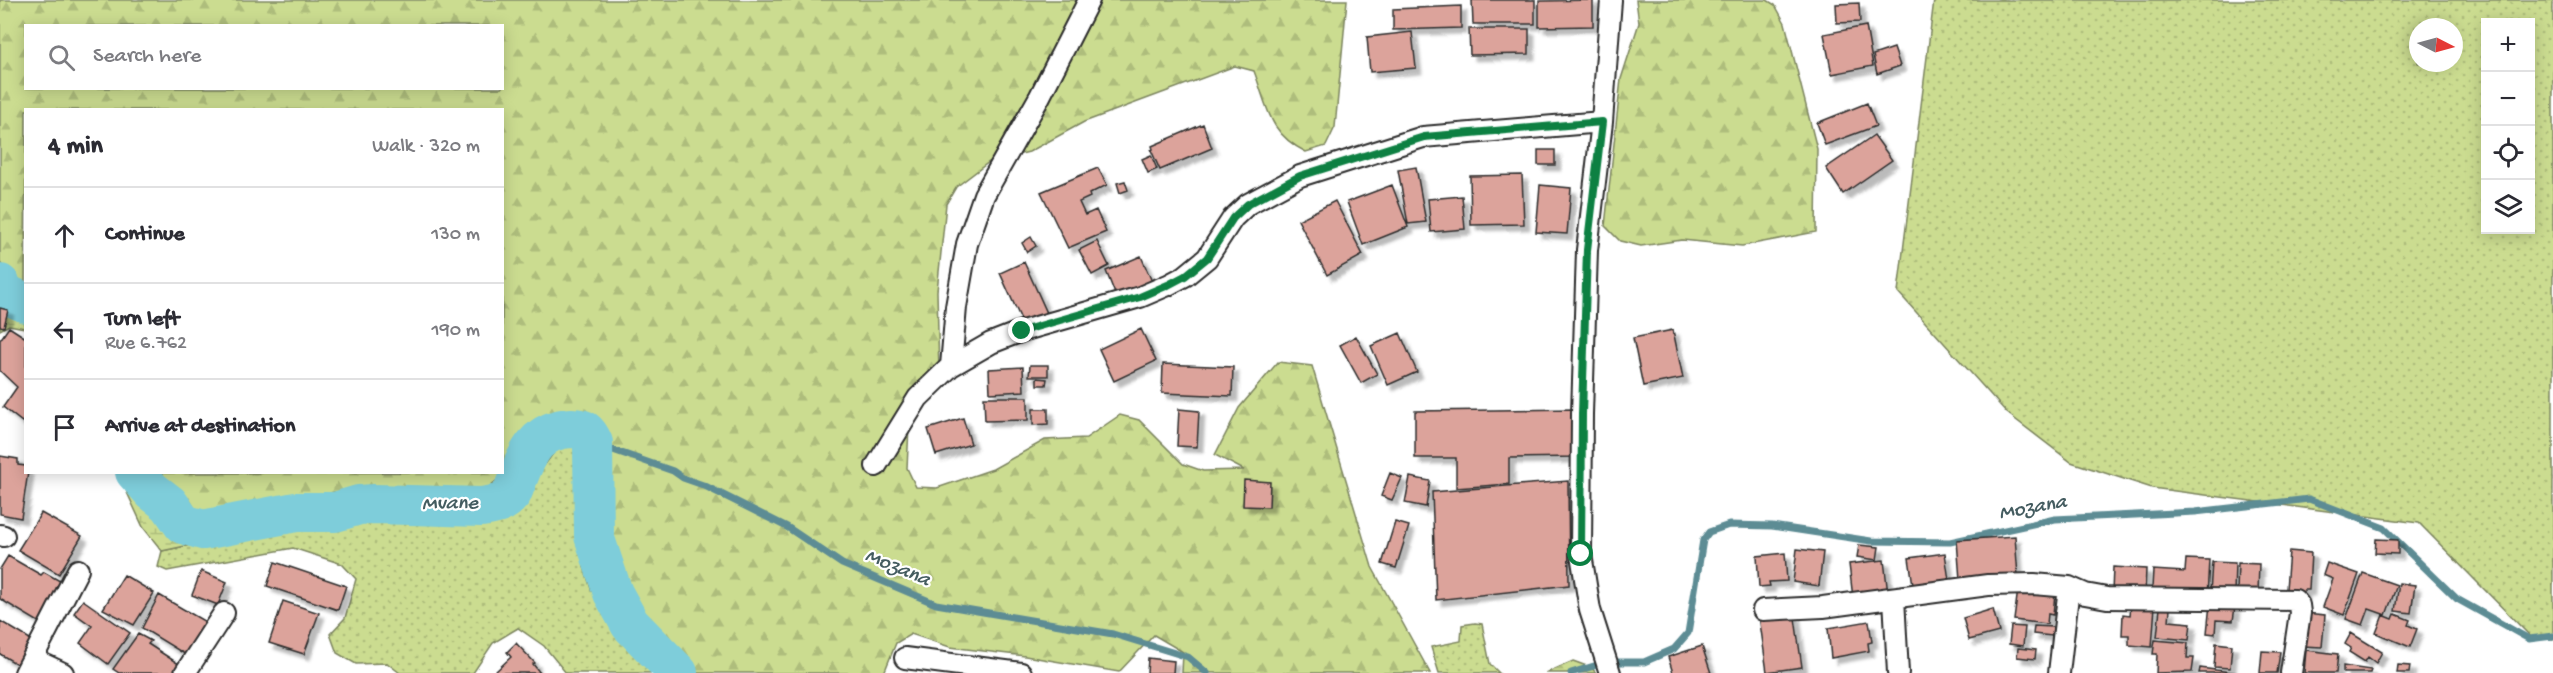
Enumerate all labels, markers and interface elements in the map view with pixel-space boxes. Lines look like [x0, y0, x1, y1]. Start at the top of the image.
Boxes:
north arrow [2409, 18, 2463, 72]
map controls [2481, 18, 2535, 234]
button: + [2481, 18, 2535, 72]
search box [24, 24, 504, 90]
icon: search [45, 41, 78, 74]
text: Search here [93, 44, 201, 70]
button: − [2481, 72, 2535, 126]
button: locate [2481, 126, 2535, 180]
text: 4 min [48, 132, 103, 163]
text: Walk · 320 m [372, 136, 480, 159]
button: layers [2481, 180, 2535, 234]
icon: ahead [48, 219, 81, 252]
text: Continue [105, 222, 185, 248]
text: 130 m [431, 224, 480, 247]
text: Turn left [105, 307, 179, 333]
icon: left [48, 315, 81, 348]
route end [1008, 317, 1034, 343]
text: 190 m [432, 320, 480, 343]
text: Rue 6.762 [105, 333, 187, 356]
icon: arrive [48, 411, 81, 444]
text: Arrive at destination [105, 414, 295, 440]
water label: Mozana [1997, 491, 2070, 527]
water label: Mvane [422, 492, 480, 518]
route start [1567, 540, 1593, 566]
water label: Mozana [861, 544, 934, 594]

